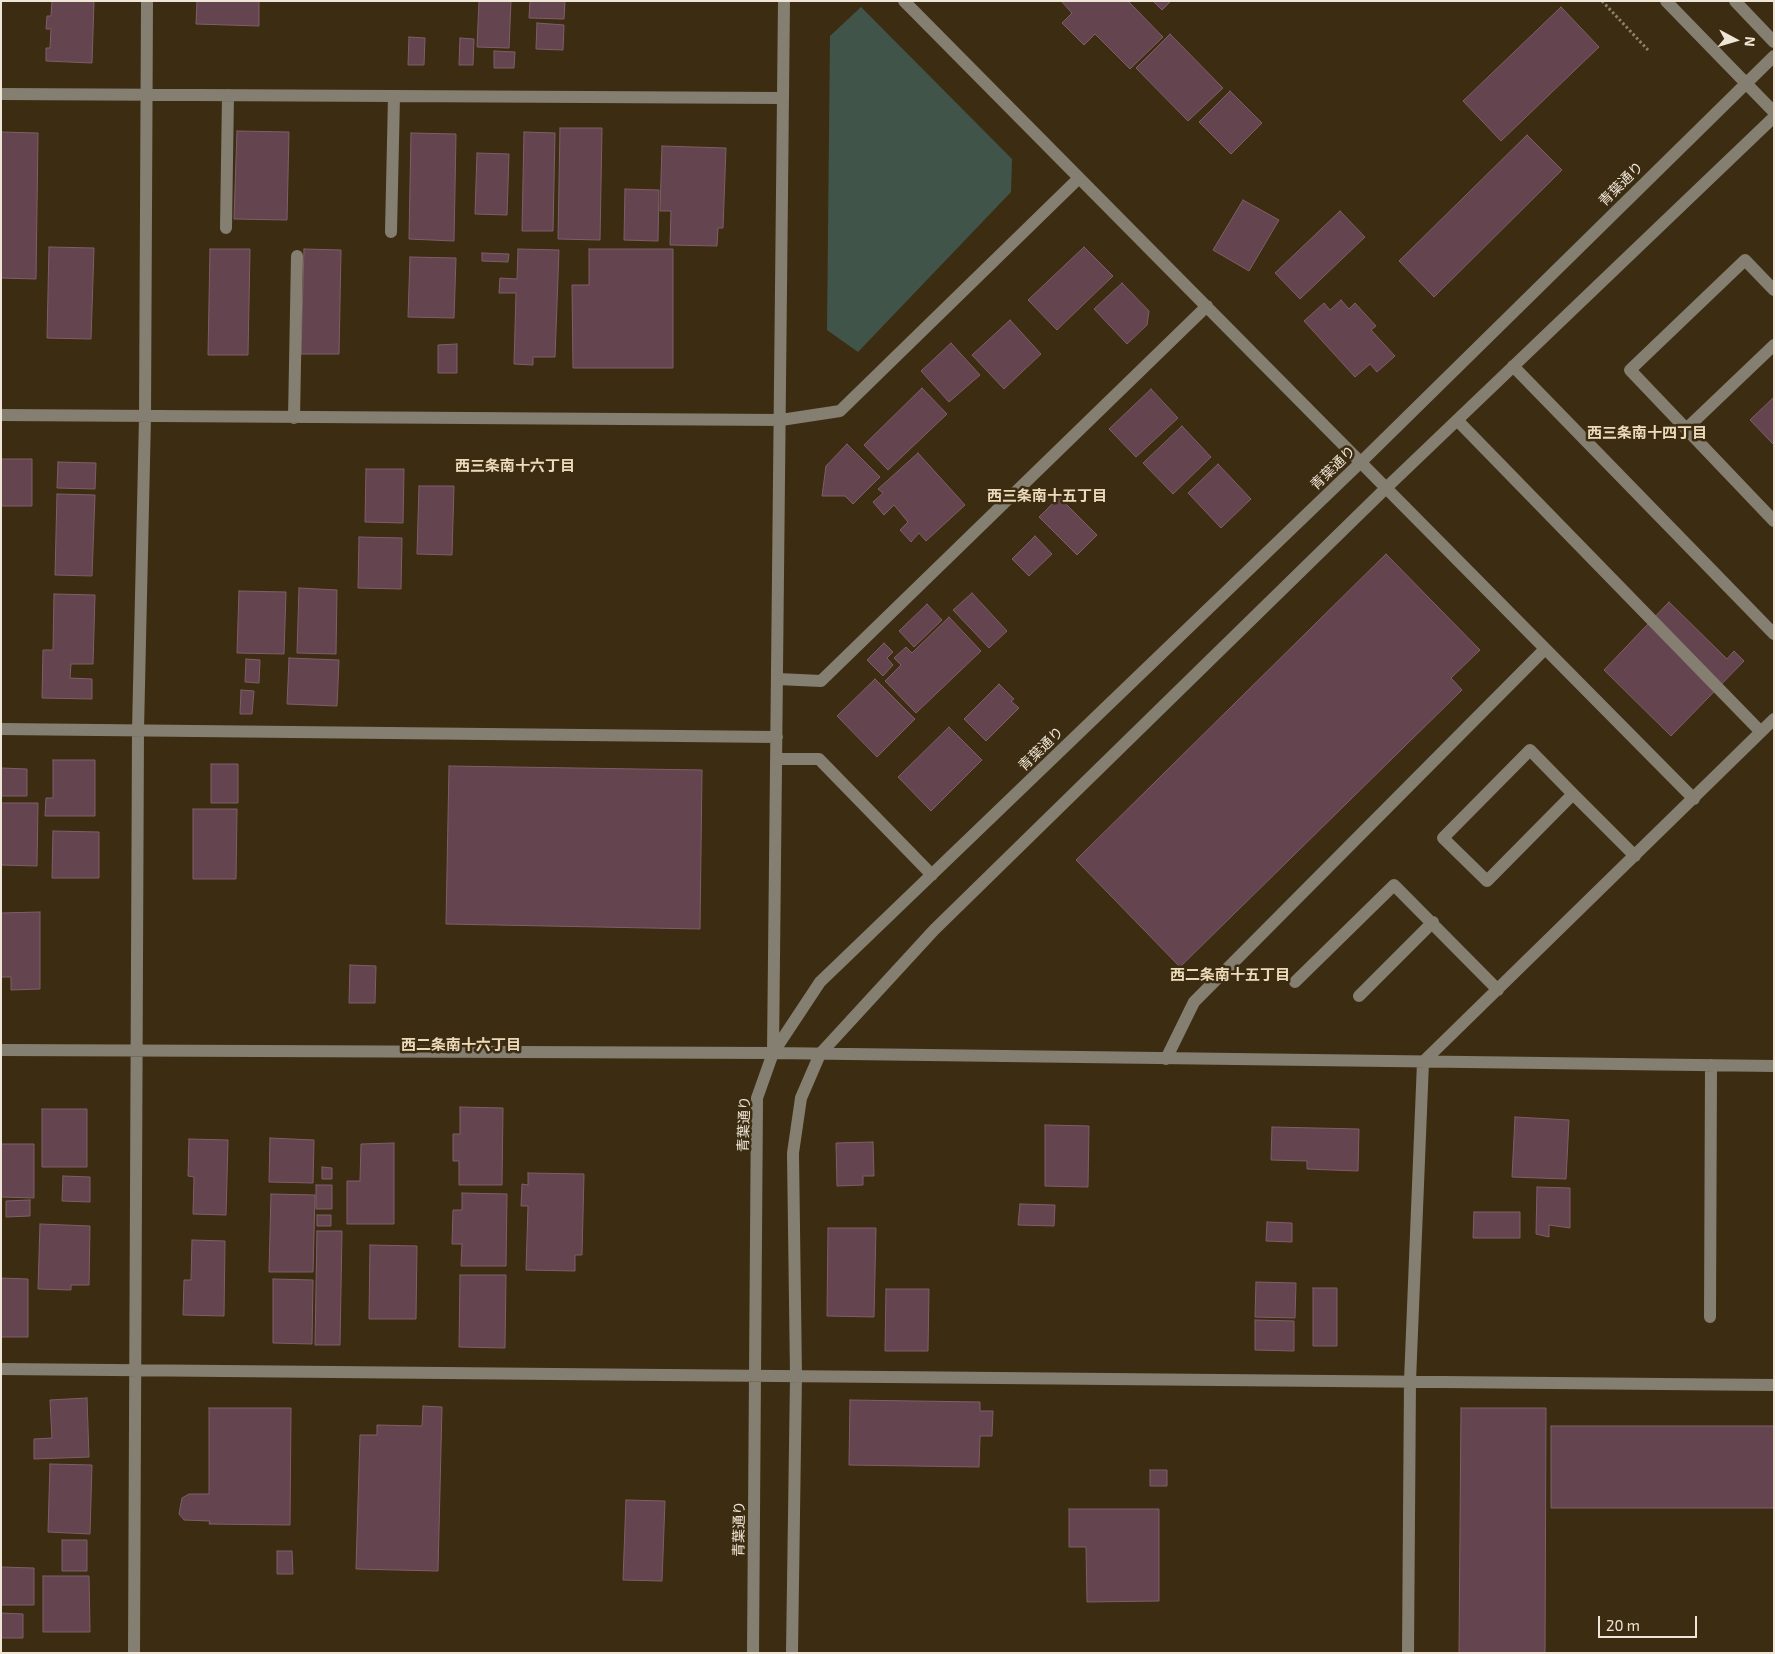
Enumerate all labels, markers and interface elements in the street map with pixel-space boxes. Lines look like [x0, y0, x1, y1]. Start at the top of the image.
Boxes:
north arrow [1710, 15, 1760, 65]
text: N [1741, 36, 1759, 48]
street label: 青葉通り [1595, 158, 1647, 210]
district label: 西三条南十四丁目 [1587, 424, 1707, 442]
street label: 青葉通り [1307, 443, 1359, 493]
district label: 西三条南十六丁目 [455, 457, 575, 475]
district label: 西三条南十五丁目 [987, 487, 1107, 505]
street label: 青葉通り [1015, 724, 1067, 774]
district label: 西二条南十五丁目 [1170, 966, 1290, 984]
district label: 西二条南十六丁目 [401, 1036, 521, 1054]
street label: 青葉通り [735, 1096, 753, 1152]
street label: 青葉通り [730, 1501, 748, 1557]
scale bar [1600, 1606, 1699, 1638]
text: 20 m [1606, 1616, 1640, 1634]

